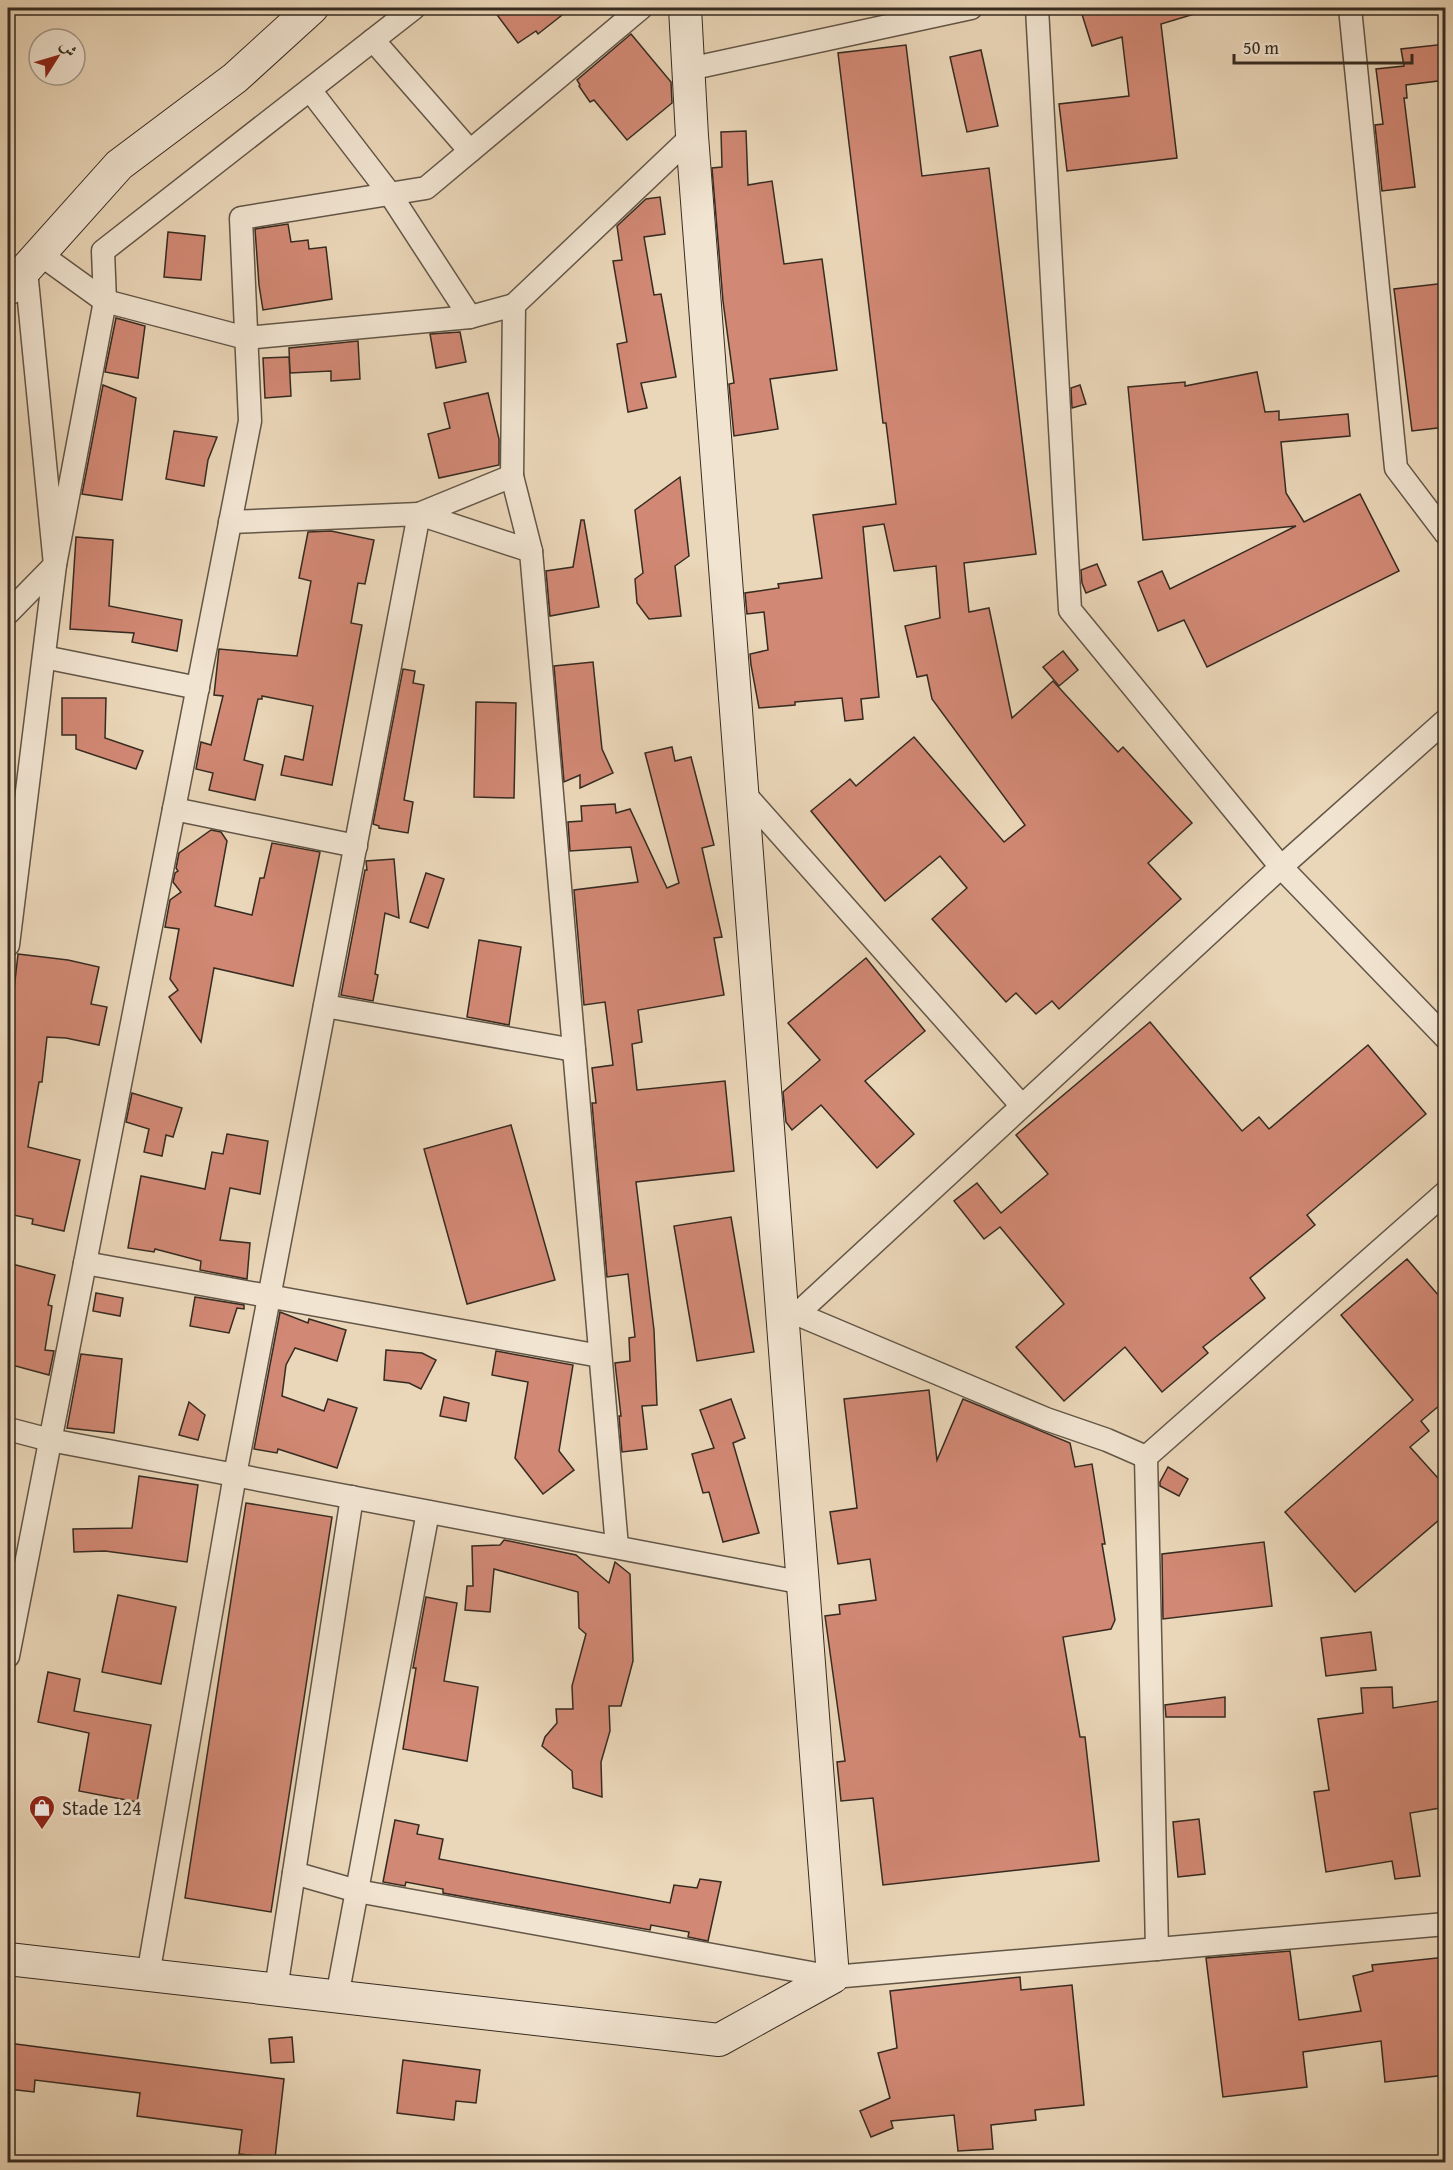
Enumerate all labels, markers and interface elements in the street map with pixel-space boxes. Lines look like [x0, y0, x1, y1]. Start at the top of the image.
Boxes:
north arrow [27, 27, 87, 87]
scale bar [1234, 27, 1412, 65]
text: ش [55, 34, 83, 62]
text: 50 m [1243, 34, 1279, 61]
shop icon: Stade 124 [27, 1793, 57, 1831]
place label: Stade 124 [62, 1793, 142, 1822]

